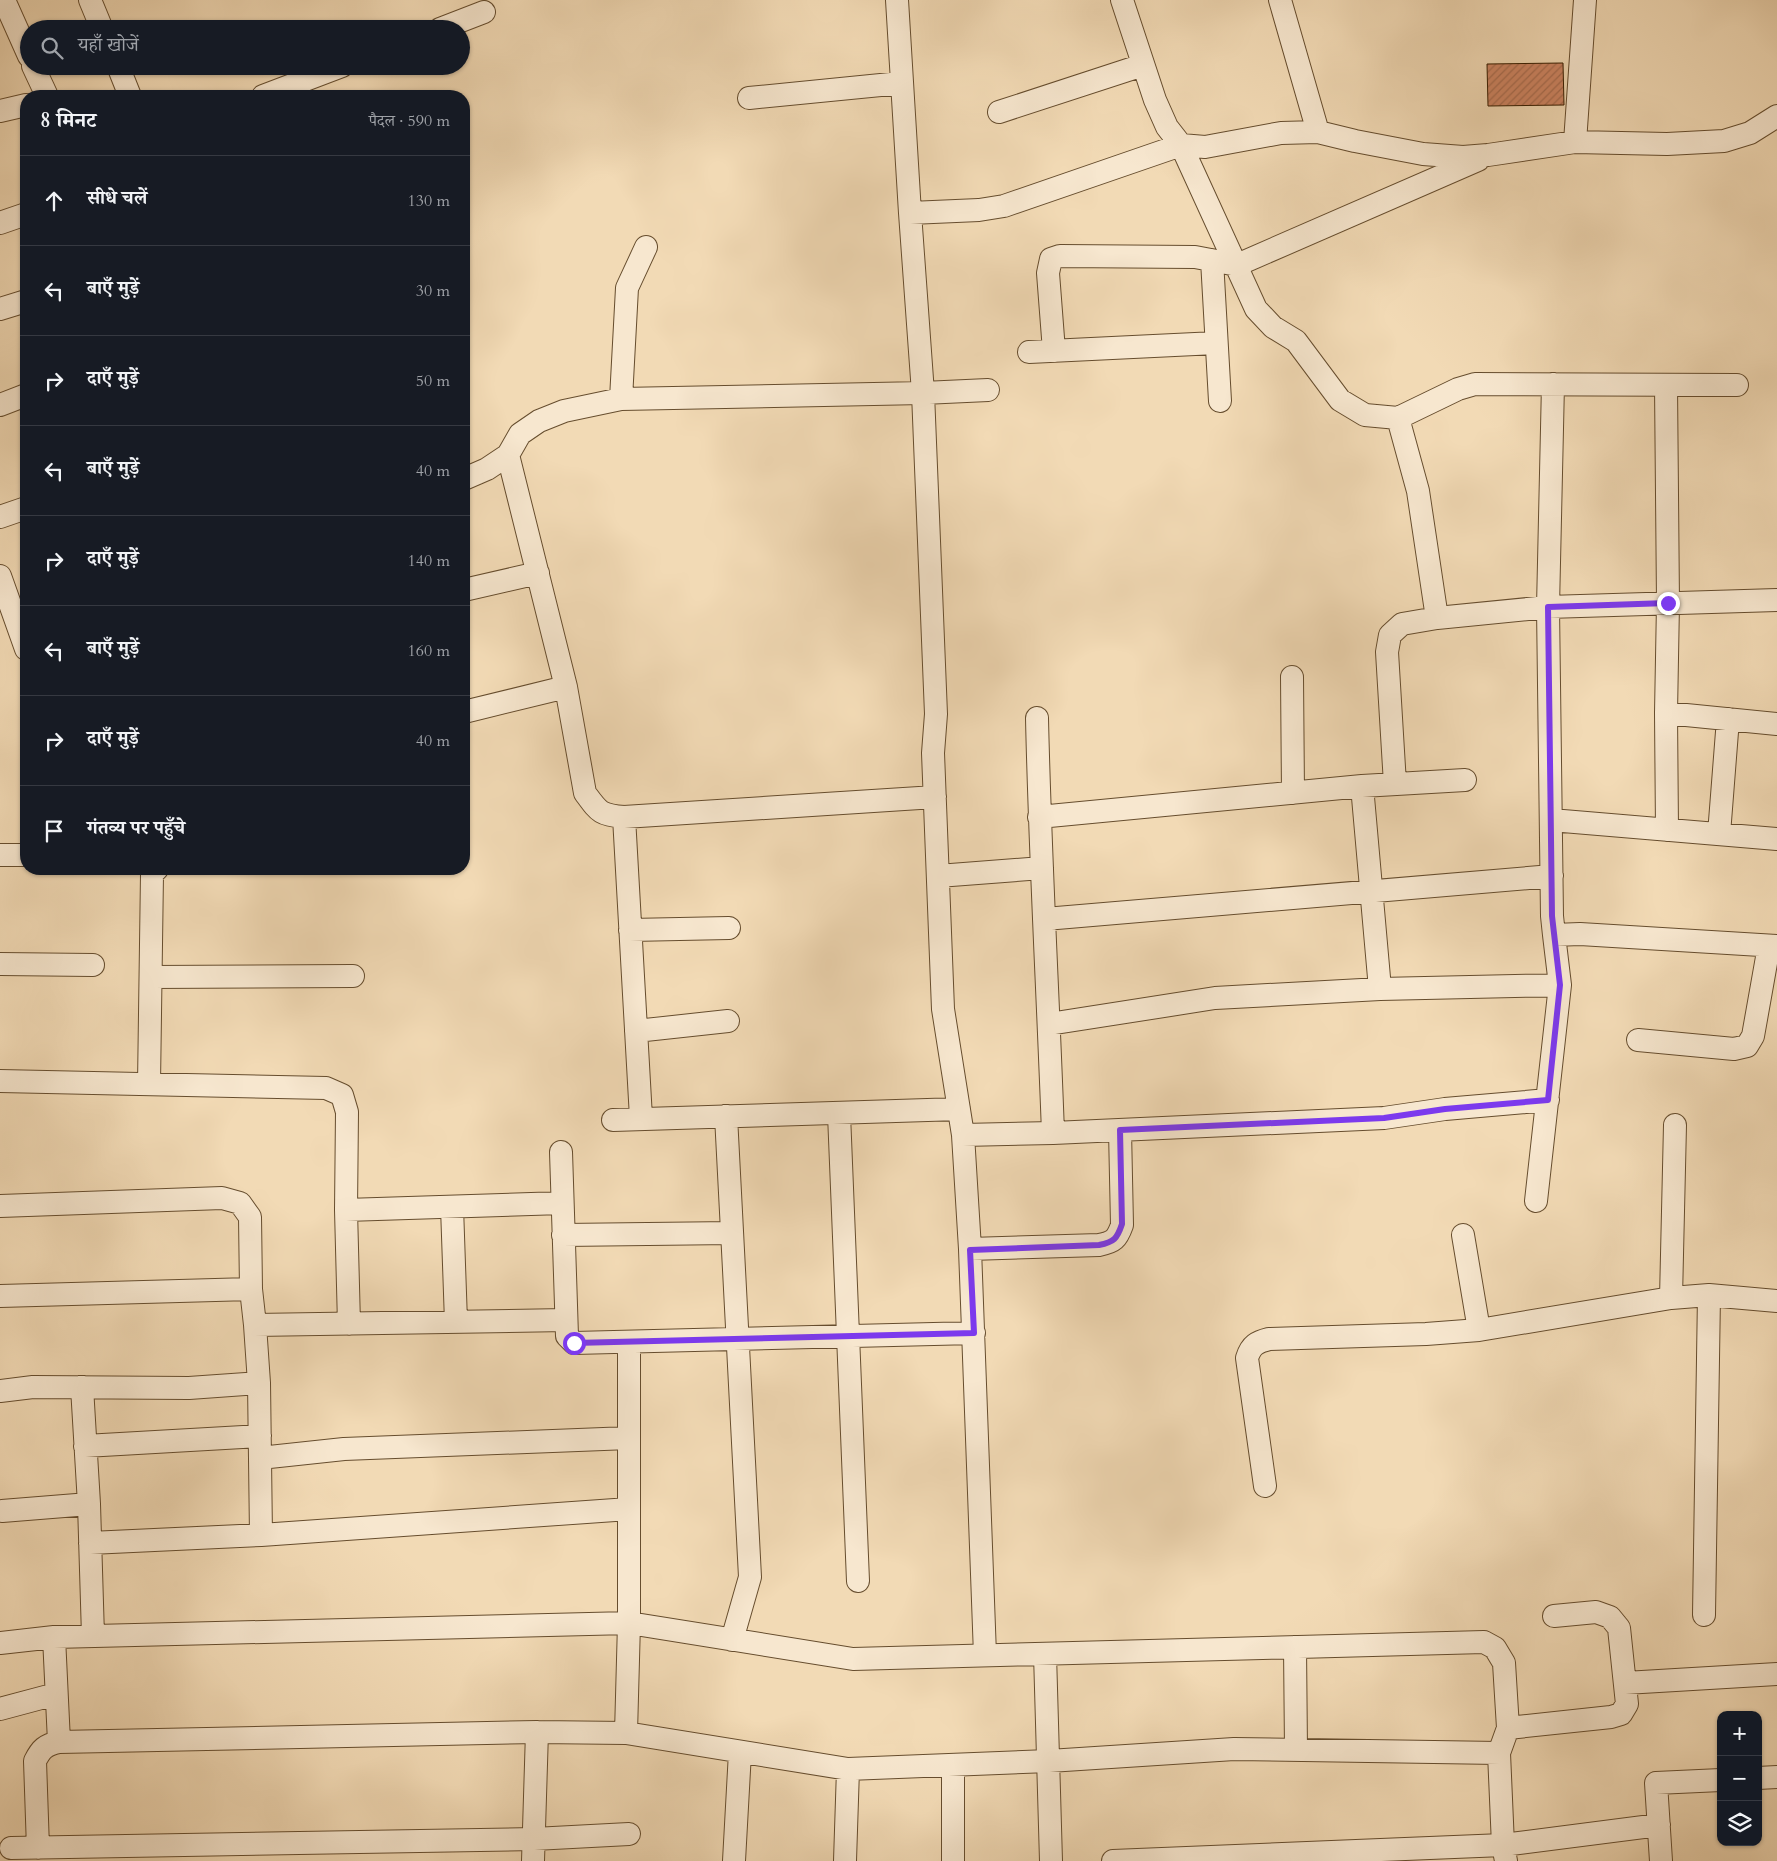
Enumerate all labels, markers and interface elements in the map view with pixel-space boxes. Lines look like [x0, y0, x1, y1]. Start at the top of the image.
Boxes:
search box [20, 20, 470, 75]
text: यहाँ खोजें [78, 32, 139, 58]
icon: search [38, 34, 66, 62]
text: 8 मिनट [40, 106, 96, 135]
text: पैदल · 590 m [369, 110, 450, 132]
text: सीधे चलें [87, 185, 147, 211]
icon: ahead [40, 187, 68, 215]
text: 130 m [408, 190, 450, 212]
text: बाएँ मुड़ें [87, 275, 139, 301]
icon: left [40, 277, 68, 305]
text: 30 m [416, 280, 450, 302]
text: दाएँ मुड़ें [87, 365, 139, 391]
icon: right [40, 367, 68, 395]
text: 50 m [416, 370, 450, 392]
text: बाएँ मुड़ें [87, 455, 139, 481]
icon: left [40, 457, 68, 485]
text: 40 m [416, 460, 450, 482]
text: दाएँ मुड़ें [87, 545, 139, 571]
icon: right [40, 547, 68, 575]
text: 140 m [408, 550, 450, 572]
route end [1657, 592, 1680, 615]
text: बाएँ मुड़ें [87, 635, 139, 661]
icon: left [40, 637, 68, 665]
text: 160 m [408, 640, 450, 662]
text: दाएँ मुड़ें [87, 725, 139, 751]
icon: right [40, 727, 68, 755]
text: 40 m [416, 730, 450, 752]
text: गंतव्य पर पहुँचे [87, 815, 185, 841]
icon: arrive [40, 817, 68, 845]
route start [563, 1332, 586, 1355]
map controls [1717, 1711, 1762, 1846]
button: + [1717, 1711, 1762, 1756]
button: − [1717, 1756, 1762, 1801]
button: layers [1717, 1801, 1762, 1846]

